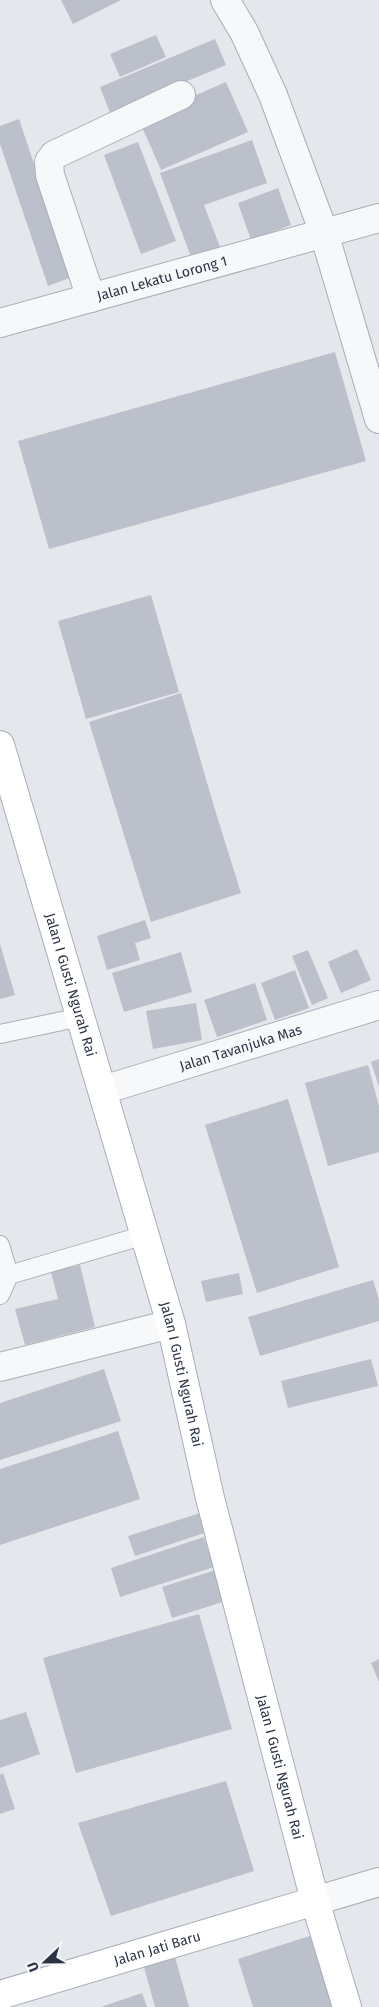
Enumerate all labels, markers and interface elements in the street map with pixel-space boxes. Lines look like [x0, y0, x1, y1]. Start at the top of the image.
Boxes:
street label: Jalan Lekatu Lorong 1 [95, 252, 229, 305]
street label: Jalan I Gusti Ngurah Rai [41, 911, 100, 1059]
street label: Jalan Tavanjuka Mas [177, 1021, 304, 1075]
street label: Jalan I Gusti Ngurah Rai [156, 1300, 206, 1449]
street label: Jalan I Gusti Ngurah Rai [253, 1693, 307, 1841]
street label: Jalan Jati Baru [112, 1928, 203, 1970]
north arrow [20, 1937, 70, 1987]
text: U [24, 1959, 43, 1974]

